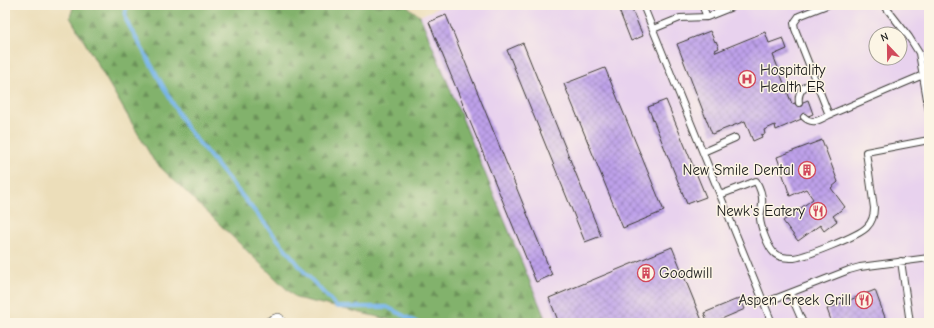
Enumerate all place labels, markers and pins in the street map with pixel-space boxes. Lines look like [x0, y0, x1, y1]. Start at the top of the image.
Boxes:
place label: Hospitality Health ER [760, 61, 826, 96]
hospital icon: Hospitality Health ER [737, 69, 757, 89]
building icon: New Smile Dental [797, 160, 817, 180]
place label: New Smile Dental [683, 161, 794, 179]
restaurant icon: Newk's Eatery [808, 201, 828, 221]
place label: Newk's Eatery [716, 202, 805, 220]
building icon: Goodwill [636, 263, 656, 283]
place label: Goodwill [659, 264, 713, 282]
restaurant icon: Aspen Creek Grill [854, 290, 874, 310]
place label: Aspen Creek Grill [738, 291, 851, 309]

